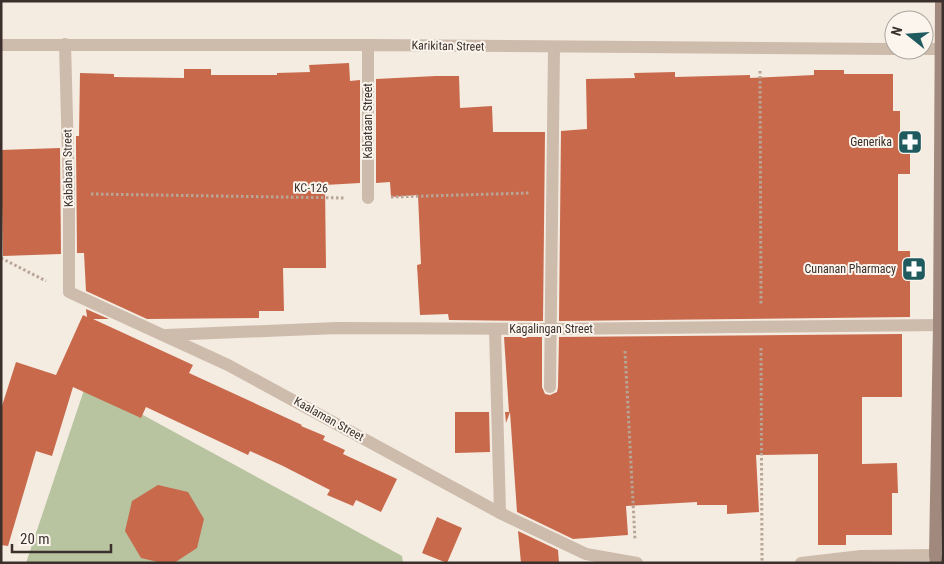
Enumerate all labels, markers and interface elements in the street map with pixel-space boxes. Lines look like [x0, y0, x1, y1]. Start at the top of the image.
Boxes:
north arrow [884, 10, 934, 60]
text: N [888, 25, 905, 38]
street label: Karikitan Street [411, 38, 485, 54]
street label: Kabataan Street [361, 83, 375, 159]
street label: Kababaan Street [60, 128, 76, 207]
pharmacy icon: Generika [897, 129, 923, 155]
place label: Generika [850, 135, 892, 149]
street label: KC-126 [294, 181, 328, 195]
pharmacy icon: Cunanan Pharmacy [901, 256, 927, 282]
place label: Cunanan Pharmacy [805, 262, 896, 276]
street label: Kagalingan Street [509, 322, 593, 336]
street label: Kaalaman Street [291, 394, 367, 444]
scale bar [12, 522, 111, 554]
text: 20 m [20, 530, 50, 548]

